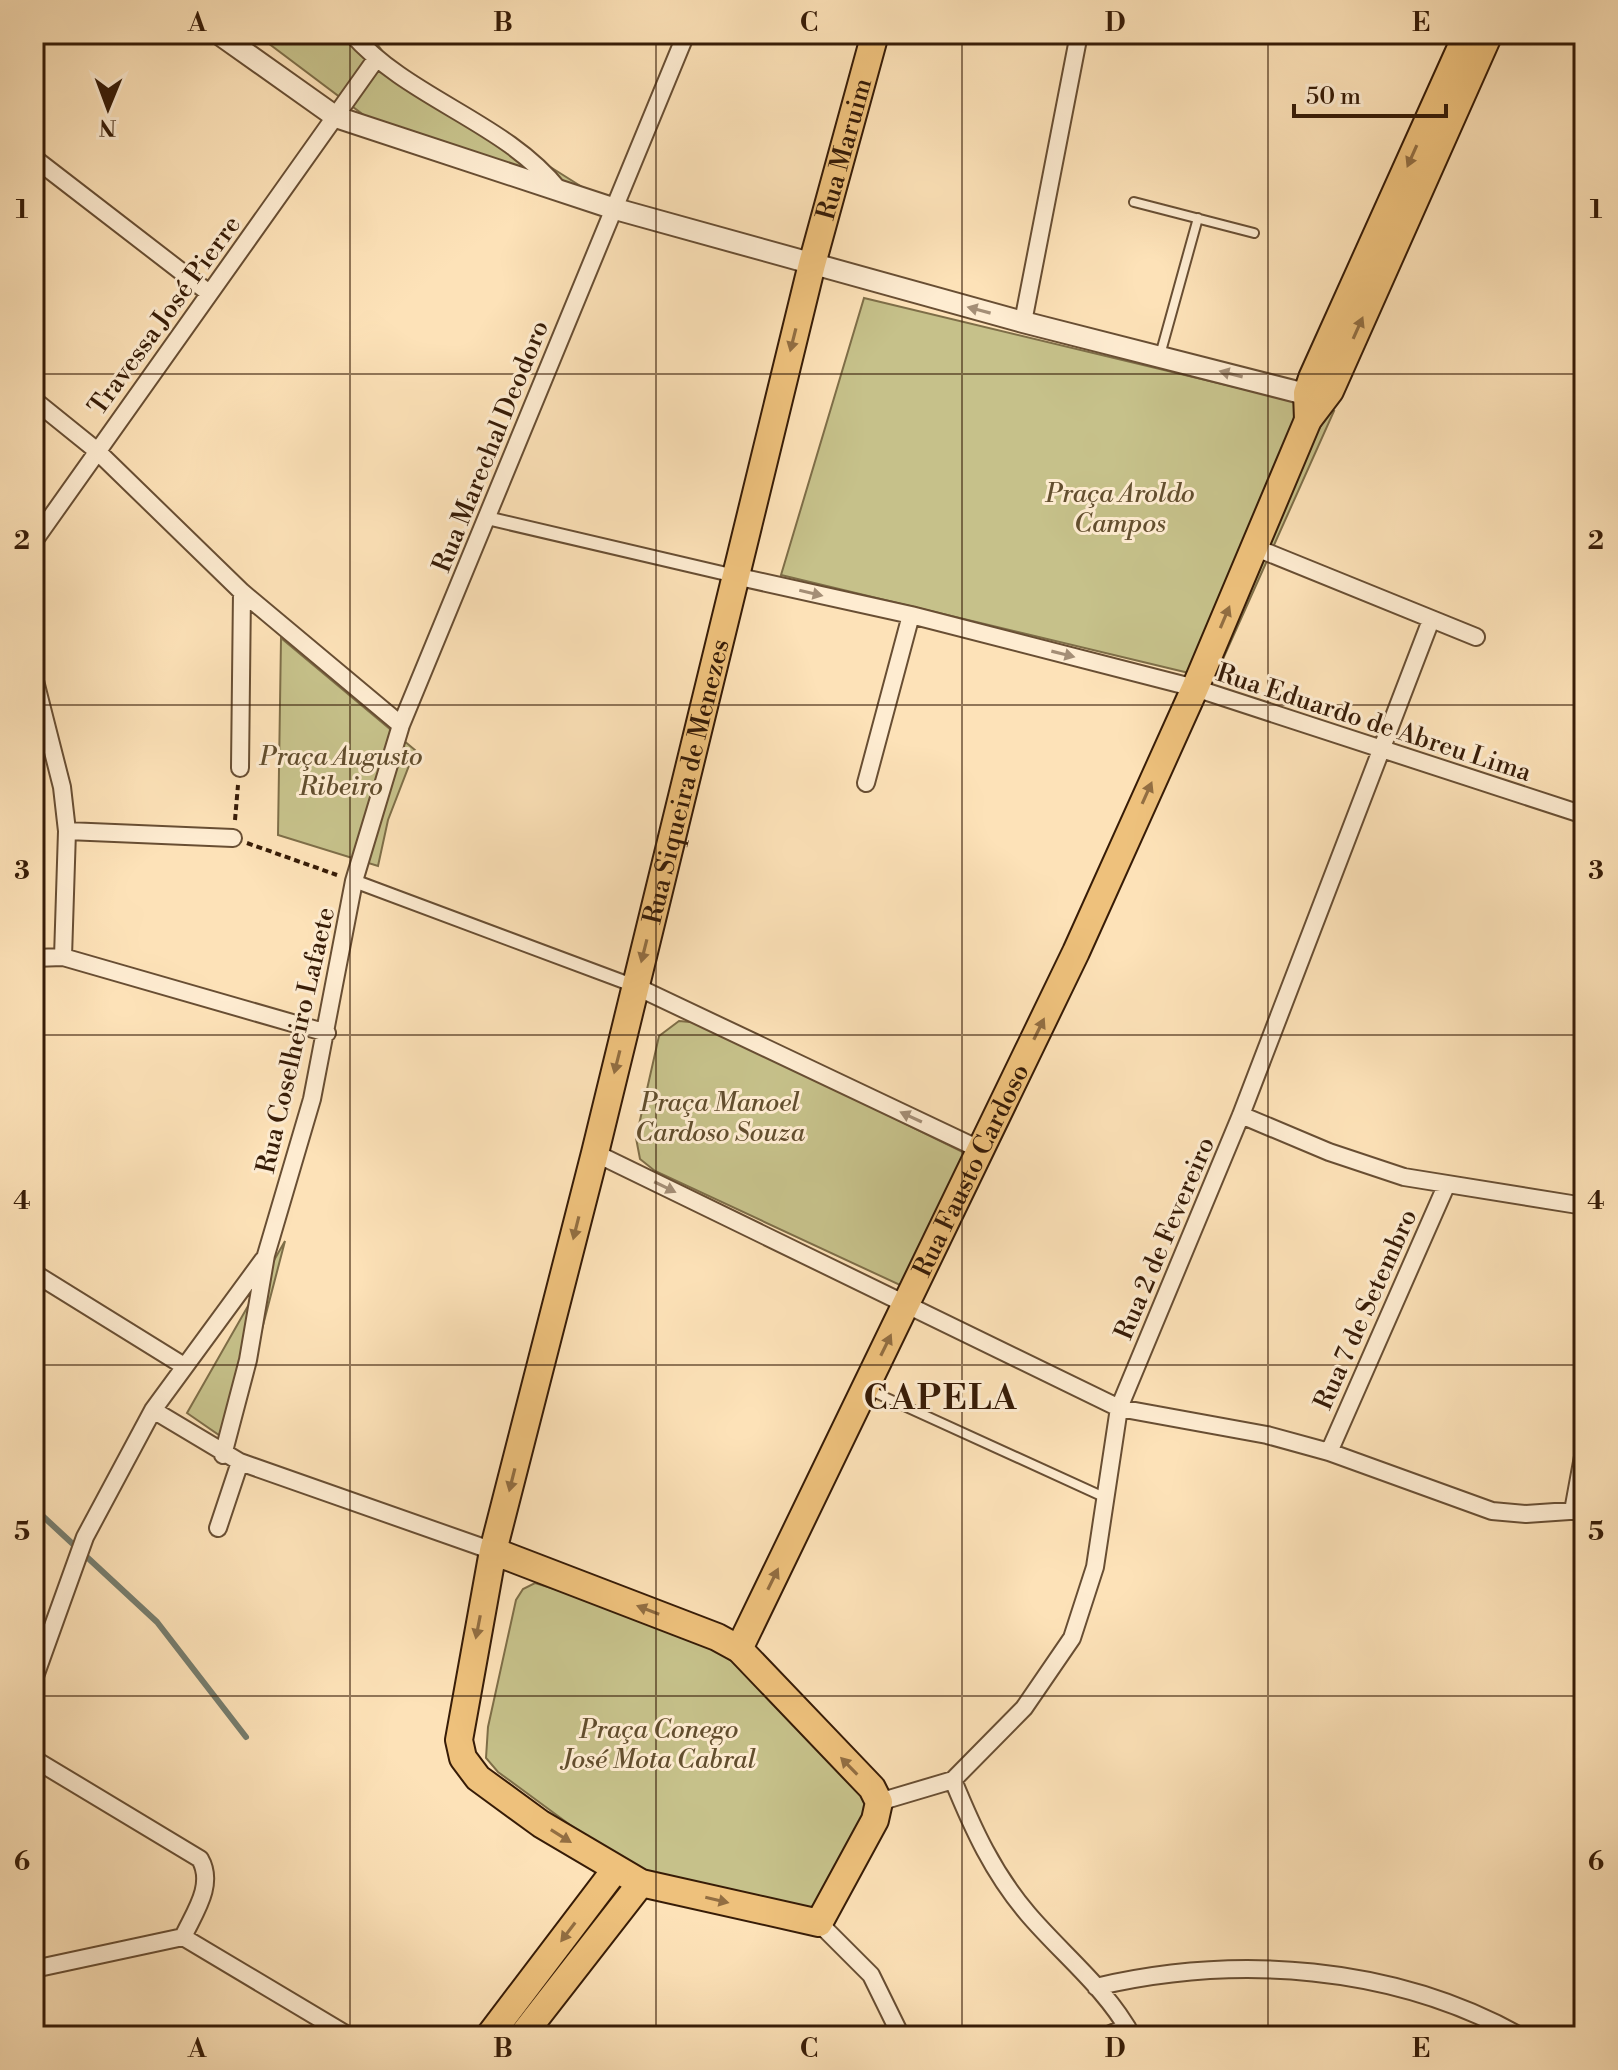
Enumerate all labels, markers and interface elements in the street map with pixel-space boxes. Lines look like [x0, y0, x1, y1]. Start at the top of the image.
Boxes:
text: A [187, 7, 207, 39]
text: B [493, 7, 513, 39]
text: C [800, 7, 818, 39]
text: D [1105, 7, 1125, 39]
text: E [1412, 7, 1430, 39]
north arrow [68, 68, 148, 148]
scale bar [1294, 68, 1446, 118]
street label: Rua Maruim [810, 75, 879, 224]
text: 50 m [1306, 82, 1361, 112]
text: N [98, 113, 117, 140]
one-way arrow [1405, 144, 1419, 168]
text: 1 [16, 194, 29, 226]
text: 1 [1590, 194, 1603, 226]
street label: Travessa José Pierre [82, 209, 248, 422]
one-way arrow [966, 303, 990, 316]
street label: Rua Marechal Deodoro [426, 316, 556, 577]
one-way arrow [1352, 317, 1365, 340]
one-way arrow [786, 327, 799, 352]
one-way arrow [1218, 367, 1243, 379]
park label: Praça Aroldo Campos [1044, 478, 1195, 540]
text: 2 [14, 525, 30, 557]
text: 2 [1588, 525, 1604, 557]
one-way arrow [798, 587, 823, 600]
one-way arrow [1219, 604, 1232, 628]
street label: Rua Siqueira de Menezes [636, 636, 737, 927]
one-way arrow [1051, 649, 1076, 661]
street label: Rua Eduardo de Abreu Lima [1212, 657, 1536, 789]
park label: Praça Augusto Ribeiro [258, 741, 423, 803]
one-way arrow [1141, 781, 1154, 805]
text: 3 [14, 855, 30, 887]
text: 3 [1588, 855, 1604, 887]
street label: Rua Coselheiro Lafaete [250, 904, 342, 1176]
one-way arrow [637, 939, 650, 964]
one-way arrow [1032, 1018, 1046, 1041]
one-way arrow [610, 1050, 623, 1075]
street label: Rua Fausto Cardoso [906, 1059, 1037, 1282]
park label: Praça Manoel Cardoso Souza [635, 1087, 806, 1149]
one-way arrow [899, 1110, 922, 1124]
street label: Rua 2 de Fevereiro [1108, 1132, 1222, 1345]
one-way arrow [654, 1180, 677, 1194]
text: 4 [13, 1185, 31, 1217]
text: 4 [1587, 1185, 1605, 1217]
street label: Rua 7 de Setembro [1307, 1204, 1425, 1415]
one-way arrow [569, 1216, 581, 1241]
one-way arrow [879, 1333, 893, 1356]
district label: CAPELA [864, 1378, 1018, 1420]
one-way arrow [505, 1468, 517, 1493]
text: 5 [14, 1516, 30, 1548]
text: 5 [1588, 1516, 1604, 1548]
one-way arrow [766, 1567, 780, 1590]
one-way arrow [635, 1603, 659, 1616]
one-way arrow [472, 1615, 484, 1640]
park label: Praça Conego José Mota Cabral [559, 1714, 756, 1776]
one-way arrow [841, 1757, 859, 1776]
one-way arrow [550, 1829, 572, 1843]
text: 6 [14, 1846, 30, 1878]
text: 6 [1588, 1846, 1604, 1878]
one-way arrow [705, 1894, 730, 1907]
one-way arrow [560, 1922, 576, 1943]
text: A [187, 2033, 207, 2065]
text: B [493, 2033, 513, 2065]
text: C [800, 2033, 818, 2065]
text: D [1105, 2033, 1125, 2065]
text: E [1412, 2033, 1430, 2065]

